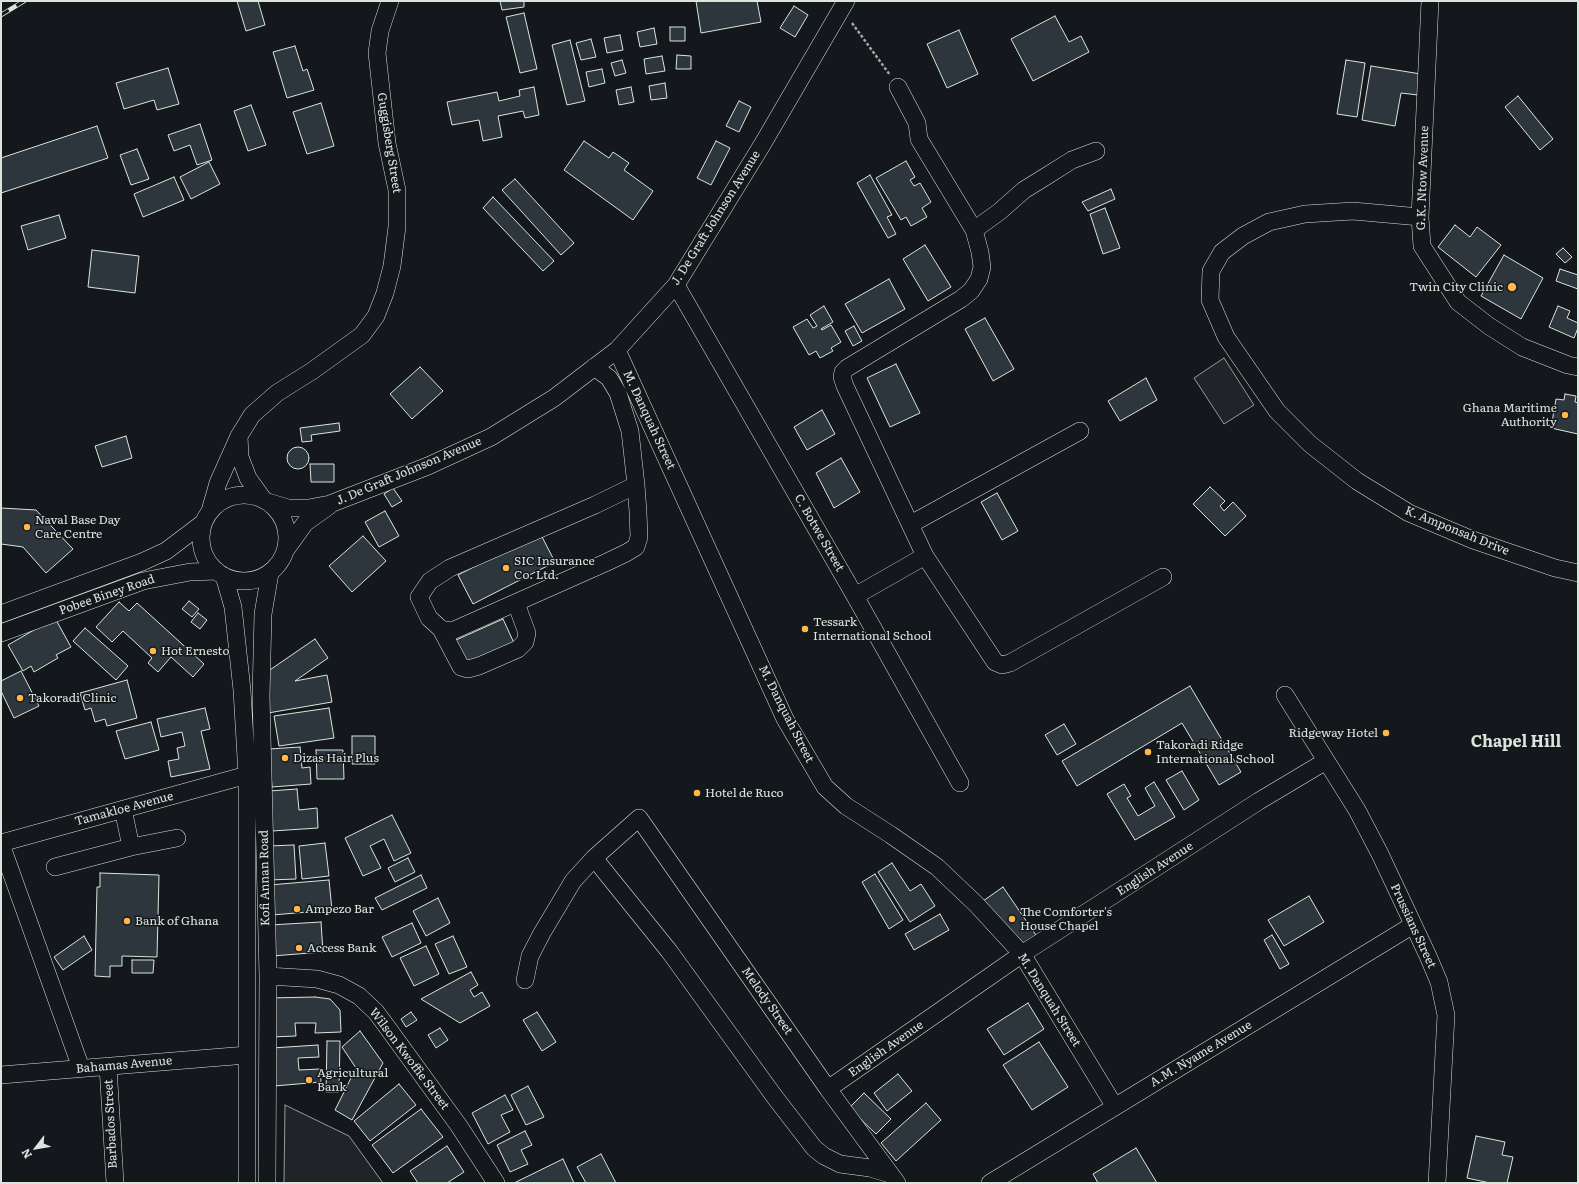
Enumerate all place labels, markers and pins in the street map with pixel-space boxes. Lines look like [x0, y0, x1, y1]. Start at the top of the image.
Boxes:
place label: Twin City Clinic [1409, 280, 1503, 294]
marker: Twin City Clinic [1506, 281, 1518, 293]
place label: Ghana Maritime Authority [1463, 401, 1557, 429]
marker: Ghana Maritime Authority [1560, 410, 1570, 420]
place label: Naval Base Day Care Centre [35, 513, 120, 541]
marker: Naval Base Day Care Centre [22, 522, 32, 532]
place label: SIC Insurance Co. Ltd. [514, 554, 595, 582]
marker: SIC Insurance Co. Ltd. [501, 563, 511, 573]
place label: Tessark International School [813, 615, 932, 643]
marker: Tessark International School [800, 624, 810, 634]
place label: Hot Ernesto [161, 644, 229, 658]
marker: Hot Ernesto [148, 646, 158, 656]
place label: Takoradi Clinic [28, 691, 117, 705]
marker: Takoradi Clinic [15, 693, 25, 703]
place label: Ridgeway Hotel [1288, 726, 1378, 740]
marker: Ridgeway Hotel [1381, 728, 1391, 738]
place label: Takoradi Ridge International School [1156, 738, 1275, 766]
marker: Takoradi Ridge International School [1143, 747, 1153, 757]
place label: Dizas Hair Plus [293, 751, 379, 765]
marker: Dizas Hair Plus [280, 753, 290, 763]
place label: Hotel de Ruco [705, 786, 784, 800]
marker: Hotel de Ruco [692, 788, 702, 798]
place label: Ampezo Bar [305, 902, 374, 916]
marker: Ampezo Bar [292, 904, 302, 914]
place label: The Comforter's House Chapel [1020, 905, 1112, 933]
place label: Bank of Ghana [135, 914, 219, 928]
marker: The Comforter's House Chapel [1007, 914, 1017, 924]
marker: Bank of Ghana [122, 916, 132, 926]
place label: Access Bank [307, 941, 376, 955]
marker: Access Bank [294, 943, 304, 953]
place label: Agricultural Bank [317, 1066, 388, 1094]
marker: Agricultural Bank [304, 1075, 314, 1085]

